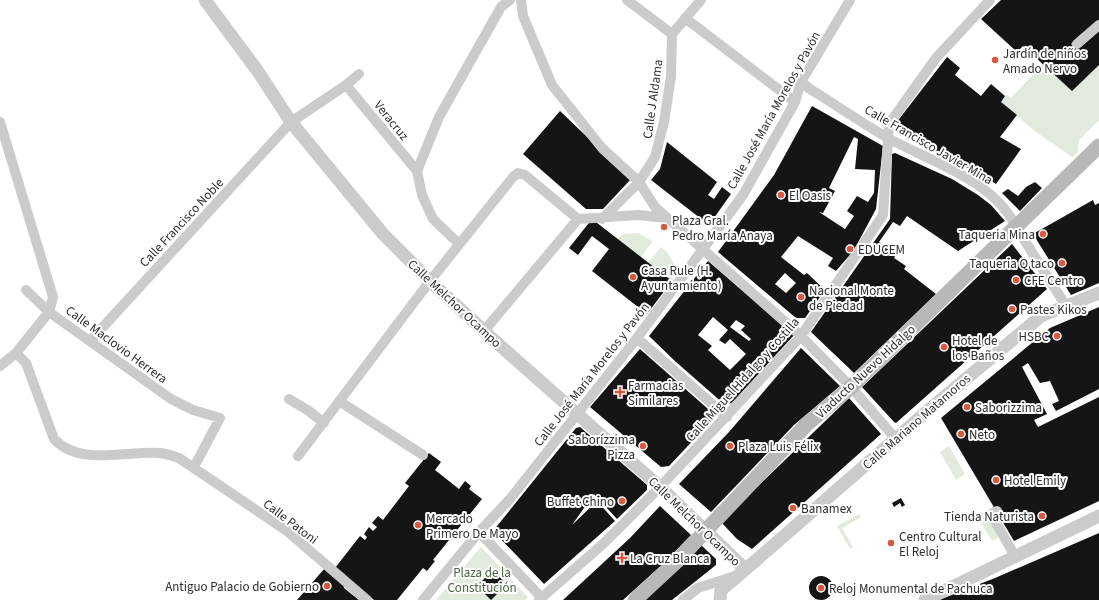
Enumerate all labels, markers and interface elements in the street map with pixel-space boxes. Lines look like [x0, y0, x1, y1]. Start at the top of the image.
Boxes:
street label: Calle José María Morelos y Pavón [723, 28, 825, 193]
place label: Jardín de niños Amado Nervo [1003, 45, 1087, 78]
marker: Jardín de niños Amado Nervo [990, 55, 1000, 65]
street label: Calle J Aldama [639, 58, 667, 140]
street label: Veracruz [370, 97, 413, 145]
street label: Calle Francisco Javier Mina [861, 101, 996, 189]
street label: Calle Francisco Noble [136, 174, 228, 271]
place label: El Oasis [789, 187, 832, 205]
marker: El Oasis [776, 190, 786, 200]
place label: Plaza Gral. Pedro María Anaya [672, 212, 773, 245]
marker: Plaza Gral. Pedro María Anaya [659, 222, 669, 232]
place label: Taqueria Mina [959, 226, 1035, 244]
marker: Taqueria Mina [1038, 229, 1048, 239]
place label: EDUCEM [858, 241, 905, 259]
marker: EDUCEM [845, 244, 855, 254]
place label: Taqueria Q taco [969, 255, 1054, 273]
street label: Calle Melchor Ocampo [404, 256, 505, 352]
marker: Taqueria Q taco [1057, 258, 1067, 268]
place label: Casa Rule (H. Ayuntamiento) [641, 262, 722, 295]
marker: Casa Rule (H. Ayuntamiento) [628, 272, 638, 282]
place label: CFE Centro [1024, 272, 1084, 290]
marker: CFE Centro [1011, 275, 1021, 285]
place label: Nacional Monte de Piedad [809, 282, 894, 315]
marker: Nacional Monte de Piedad [796, 292, 806, 302]
street label: Calle José María Morelos y Pavón [530, 299, 654, 450]
place label: Pastes Kikos [1020, 301, 1087, 319]
street label: Calle Maclovio Herrera [62, 302, 171, 388]
marker: Pastes Kikos [1007, 304, 1017, 314]
street label: Calle Miguel Hidalgo y Costilla [682, 313, 804, 446]
street label: Viaducto Nuevo Hidalgo [812, 321, 919, 423]
place label: HSBC [1019, 328, 1049, 346]
marker: HSBC [1052, 331, 1062, 341]
place label: Hotel de los Baños [952, 332, 1005, 365]
marker: Hotel de los Baños [939, 342, 949, 352]
street label: Calle Mariano Matamoros [859, 369, 975, 474]
place label: Farmacias Similares [628, 377, 684, 410]
marker: Farmacias Similares [615, 387, 625, 397]
place label: Saborizzima [975, 399, 1042, 417]
marker: Saborizzima [962, 402, 972, 412]
place label: Neto [969, 426, 995, 444]
marker: Neto [956, 429, 966, 439]
place label: Saborízzima Pizza [568, 431, 635, 464]
place label: Plaza Luis Félix [738, 438, 819, 456]
marker: Saborízzima Pizza [638, 441, 648, 451]
marker: Plaza Luis Félix [725, 441, 735, 451]
place label: Hotel Emily [1004, 472, 1066, 490]
street label: Calle Melchor Ocampo [644, 473, 744, 571]
marker: Hotel Emily [991, 475, 1001, 485]
place label: Buffet Chino [547, 493, 614, 511]
street label: Calle Patoni [259, 495, 322, 548]
marker: Buffet Chino [617, 496, 627, 506]
place label: Banamex [801, 500, 852, 518]
marker: Banamex [788, 503, 798, 513]
place label: Tienda Naturista [944, 508, 1034, 526]
place label: Mercado Primero De Mayo [426, 510, 518, 543]
marker: Tienda Naturista [1037, 511, 1047, 521]
marker: Mercado Primero De Mayo [413, 520, 423, 530]
place label: Centro Cultural El Reloj [899, 528, 982, 561]
marker: Centro Cultural El Reloj [886, 538, 896, 548]
place label: La Cruz Blanca [630, 550, 710, 568]
marker: La Cruz Blanca [617, 553, 627, 563]
park label: Plaza de la Constitución [447, 564, 517, 597]
place label: Antiguo Palacio de Gobierno [165, 578, 319, 596]
place label: Reloj Monumental de Pachuca [829, 580, 993, 598]
marker: Antiguo Palacio de Gobierno [322, 581, 332, 591]
marker: Reloj Monumental de Pachuca [816, 583, 826, 593]

